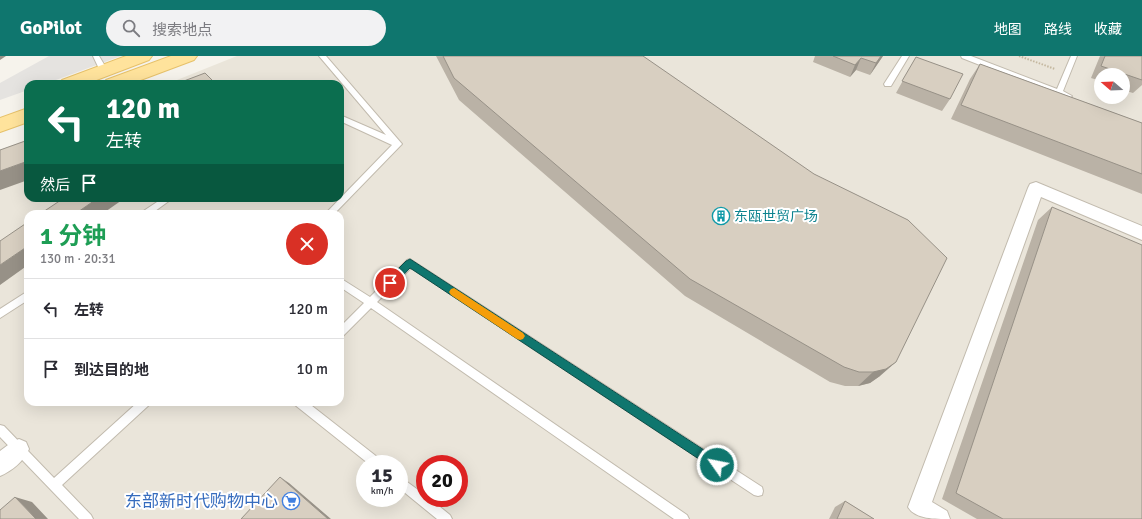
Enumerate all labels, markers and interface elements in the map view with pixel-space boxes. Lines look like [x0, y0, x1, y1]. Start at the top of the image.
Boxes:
search box [106, 10, 386, 46]
text: GoPilot [20, 16, 82, 40]
icon: search [120, 17, 142, 39]
text: 搜索地点 [152, 21, 212, 39]
text: 地图 [994, 21, 1022, 38]
text: 路线 [1044, 21, 1072, 38]
text: 收藏 [1094, 21, 1122, 38]
north arrow [1094, 68, 1130, 104]
map controls [1094, 68, 1130, 104]
text: 120 m [106, 92, 180, 126]
icon: left [40, 96, 92, 148]
text: 左转 [106, 130, 142, 152]
icon: arrive [78, 172, 100, 194]
text: 然后 [40, 176, 70, 194]
building icon: 东瓯世贸广场 [711, 206, 731, 226]
place label: 东瓯世贸广场 [734, 208, 818, 225]
text: 1 分钟 [40, 221, 106, 251]
button: close [286, 223, 328, 265]
text: 130 m · 20:31 [40, 251, 116, 267]
pin [373, 266, 407, 300]
icon: arrive [379, 272, 401, 294]
icon: left [40, 298, 62, 320]
text: 120 m [288, 300, 328, 318]
text: 左转 [74, 301, 104, 319]
icon: arrive [40, 358, 62, 380]
text: 10 m [297, 360, 328, 378]
text: 到达目的地 [74, 361, 149, 379]
position arrow [696, 444, 738, 486]
speed limit sign: 20 [416, 455, 468, 507]
text: 15 [371, 463, 393, 488]
text: km/h [371, 485, 393, 497]
place label: 东部新时代购物中心 [125, 491, 278, 512]
supermarket icon: 东部新时代购物中心 [281, 491, 301, 511]

